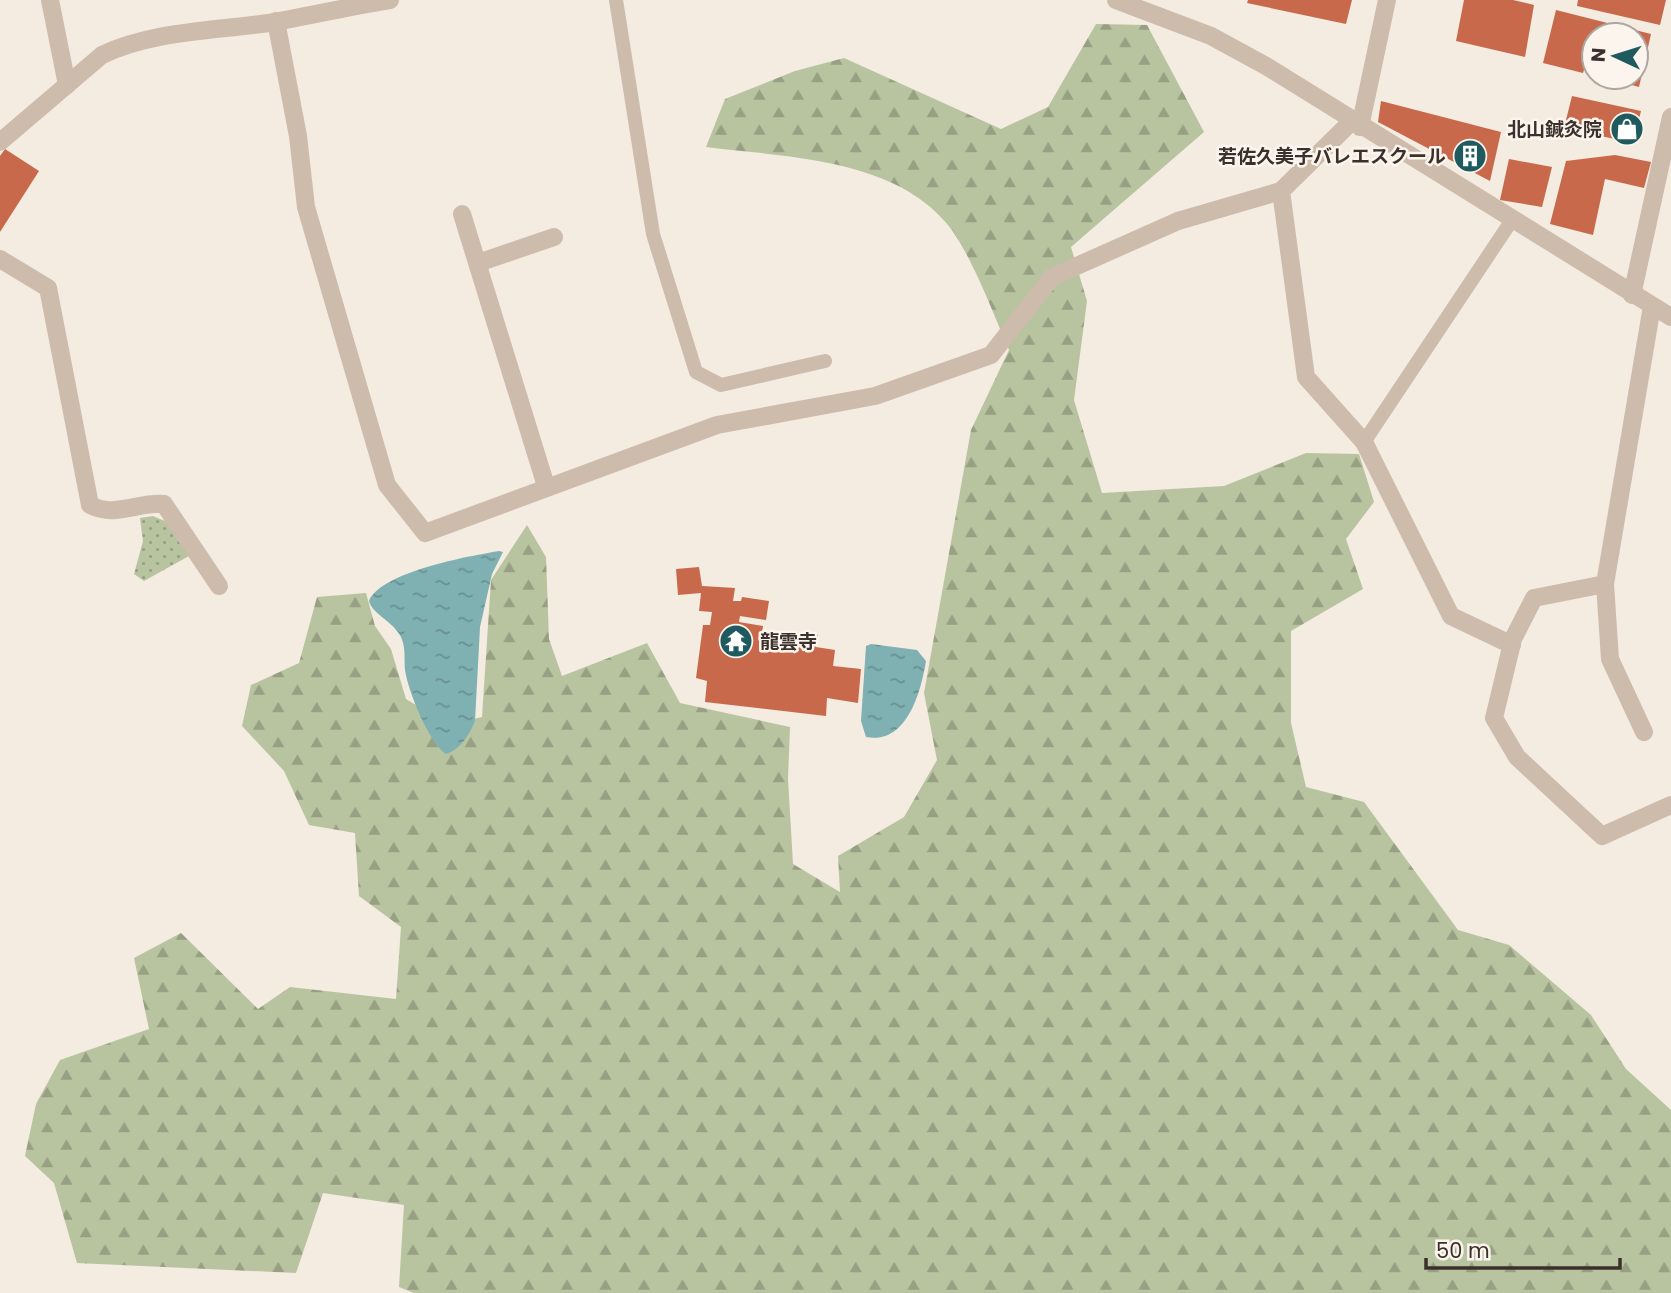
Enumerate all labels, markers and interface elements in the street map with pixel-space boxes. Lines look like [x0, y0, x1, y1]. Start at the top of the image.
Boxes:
north arrow [1580, 21, 1650, 91]
text: N [1585, 47, 1613, 63]
shop icon: 北山鍼灸院 [1608, 110, 1646, 148]
place label: 北山鍼灸院 [1507, 116, 1602, 143]
building icon: 若佐久美子バレエスクール [1451, 137, 1489, 175]
place label: 若佐久美子バレエスクール [1218, 143, 1446, 170]
temple icon: 龍雲寺 [717, 622, 755, 660]
place label: 龍雲寺 [760, 628, 817, 655]
scale bar [1426, 1226, 1620, 1270]
text: 50 m [1436, 1236, 1490, 1265]

